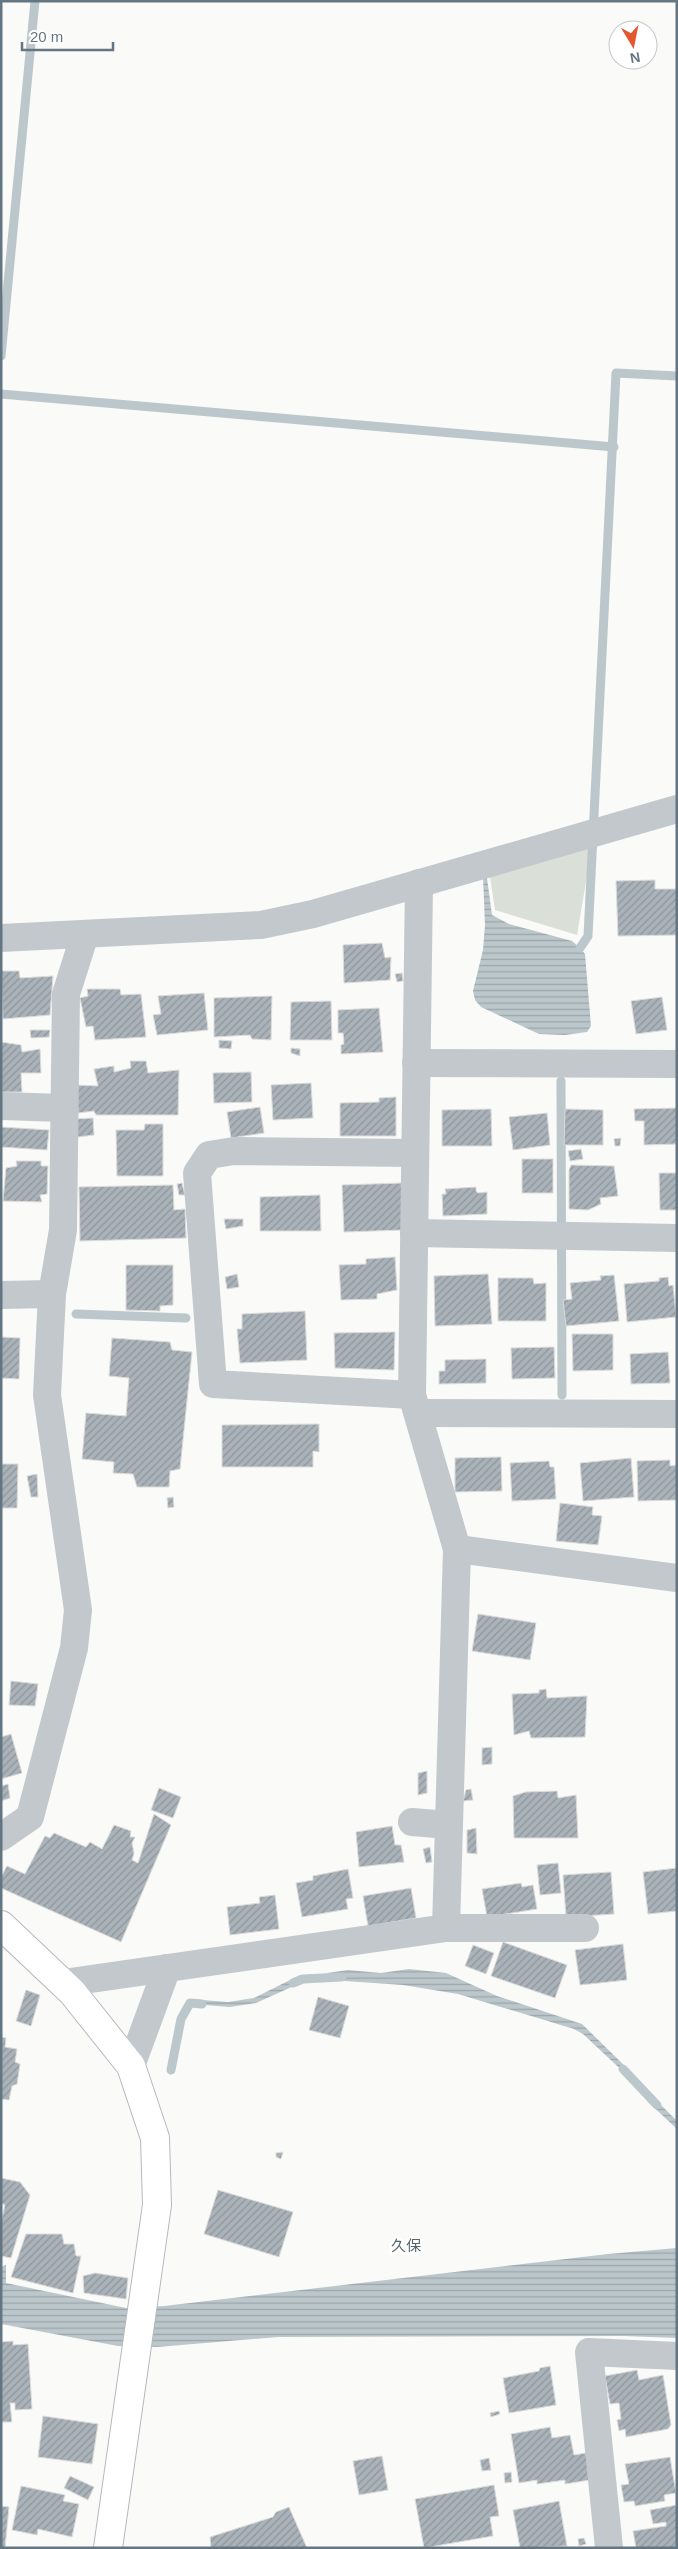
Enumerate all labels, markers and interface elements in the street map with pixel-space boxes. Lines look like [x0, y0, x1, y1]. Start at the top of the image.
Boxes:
scale bar [22, 20, 114, 52]
north arrow [608, 20, 658, 70]
text: 20 m [30, 28, 63, 45]
text: N [629, 49, 642, 67]
district label: 久保 [391, 2237, 421, 2254]

